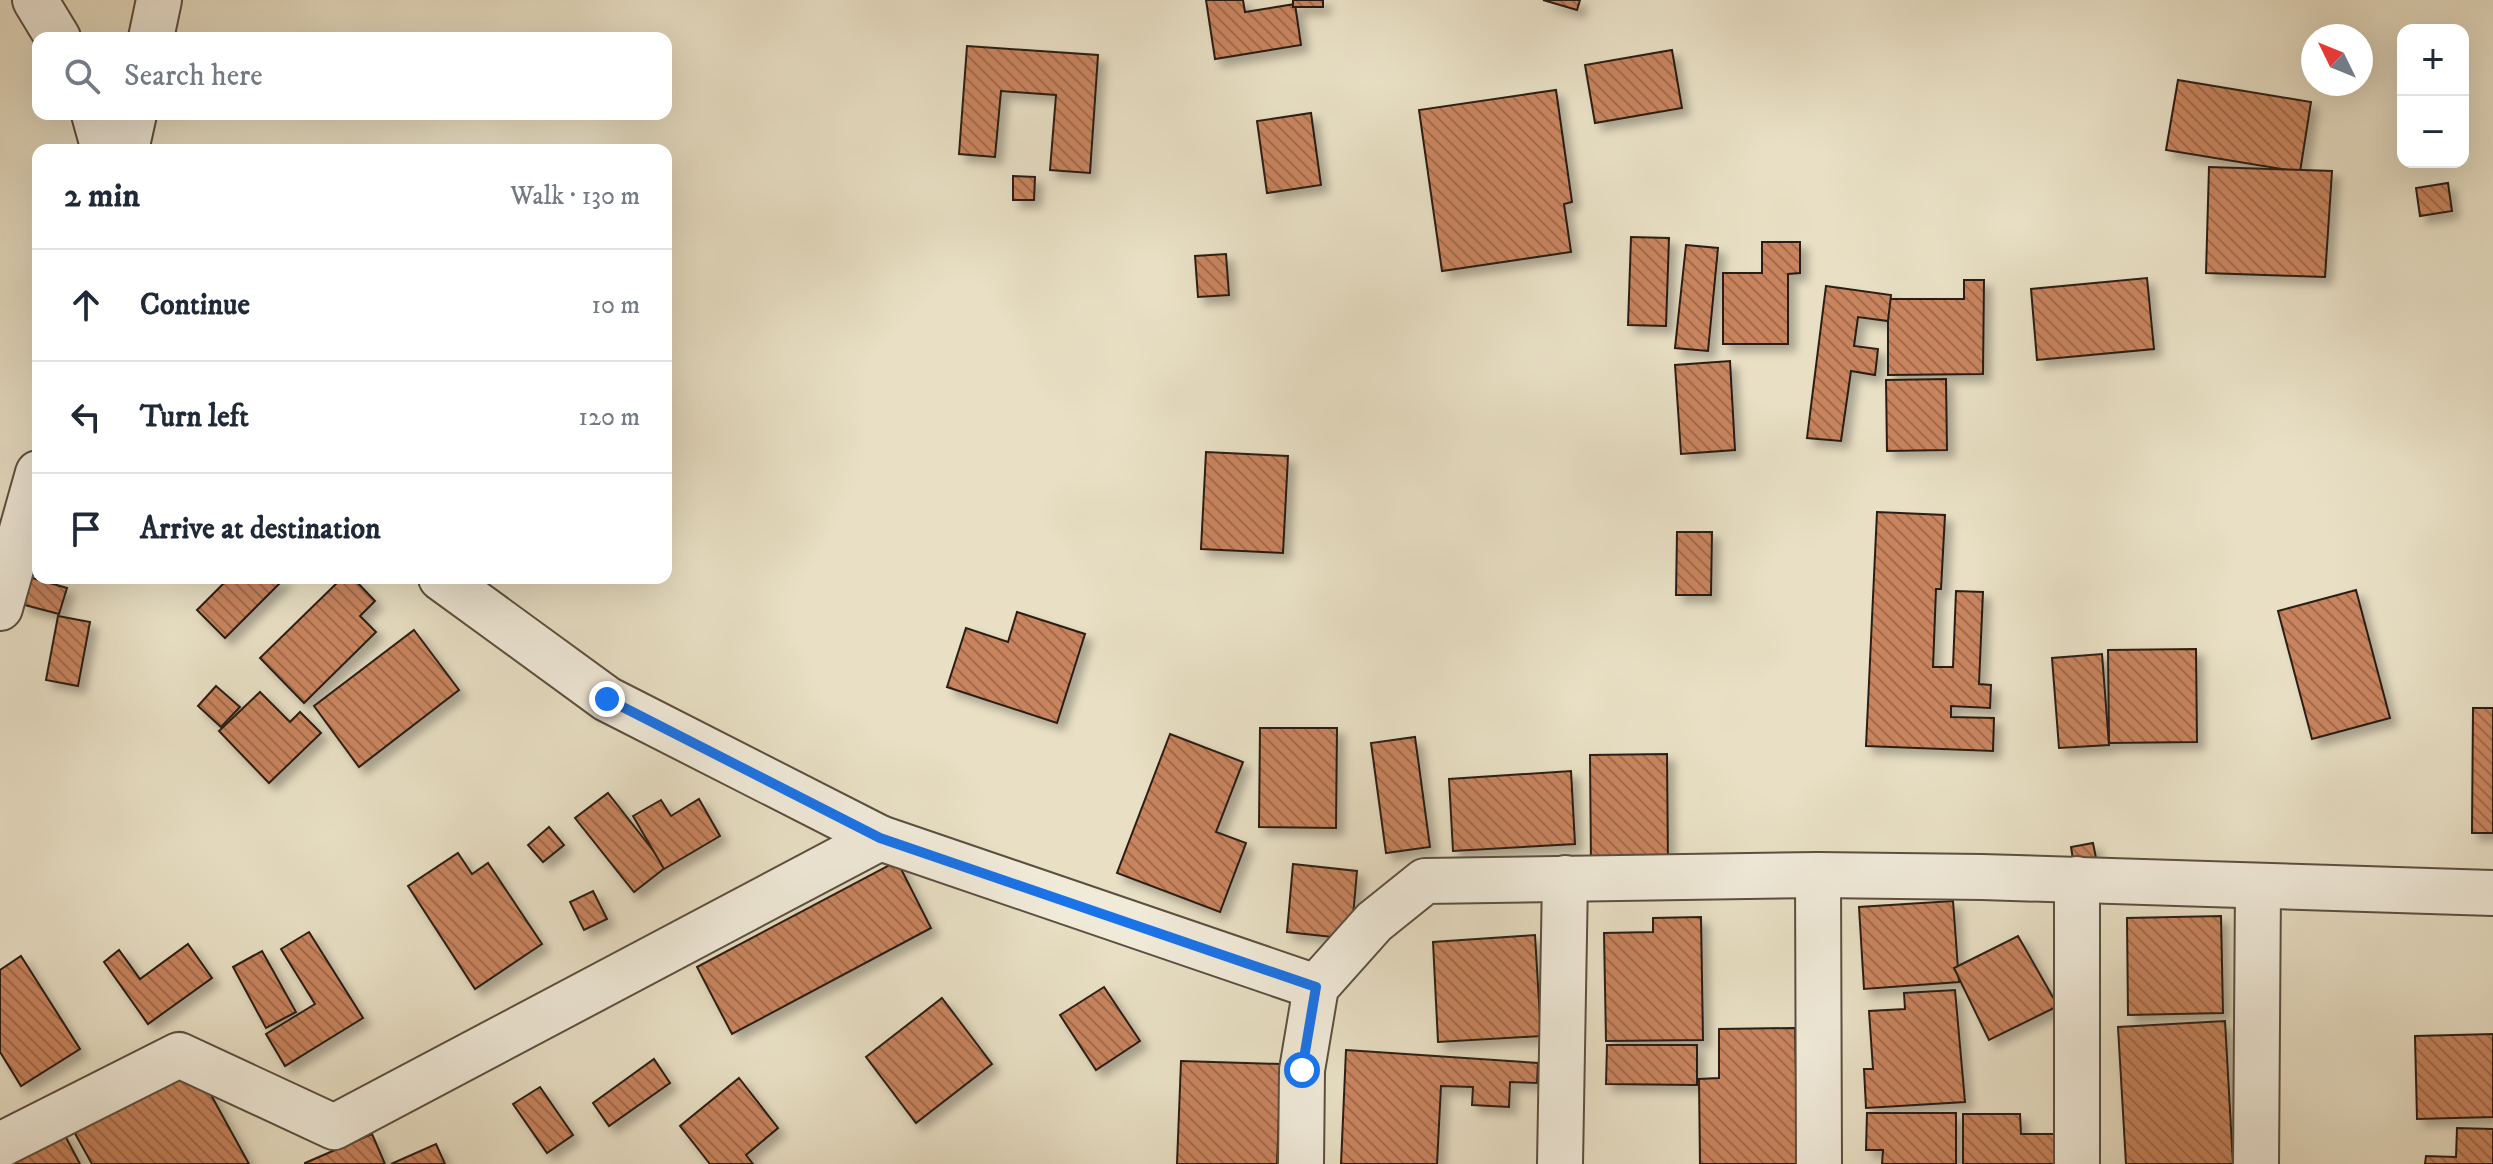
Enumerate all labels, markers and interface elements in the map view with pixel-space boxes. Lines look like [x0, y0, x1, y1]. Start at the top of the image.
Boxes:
north arrow [2301, 24, 2373, 96]
map controls [2397, 24, 2469, 168]
button: + [2397, 24, 2469, 96]
search box [32, 32, 672, 120]
icon: search [60, 54, 104, 98]
text: Search here [124, 58, 263, 95]
button: − [2397, 96, 2469, 168]
text: 2 min [64, 175, 140, 217]
text: Walk · 130 m [510, 180, 640, 213]
icon: ahead [64, 283, 108, 327]
text: Continue [140, 287, 250, 324]
text: 10 m [591, 289, 640, 322]
icon: left [64, 395, 108, 439]
text: Turn left [140, 399, 249, 436]
text: 120 m [579, 401, 640, 434]
icon: arrive [64, 507, 108, 551]
text: Arrive at destination [140, 511, 381, 548]
route end [589, 681, 625, 717]
route start [1284, 1052, 1320, 1088]

